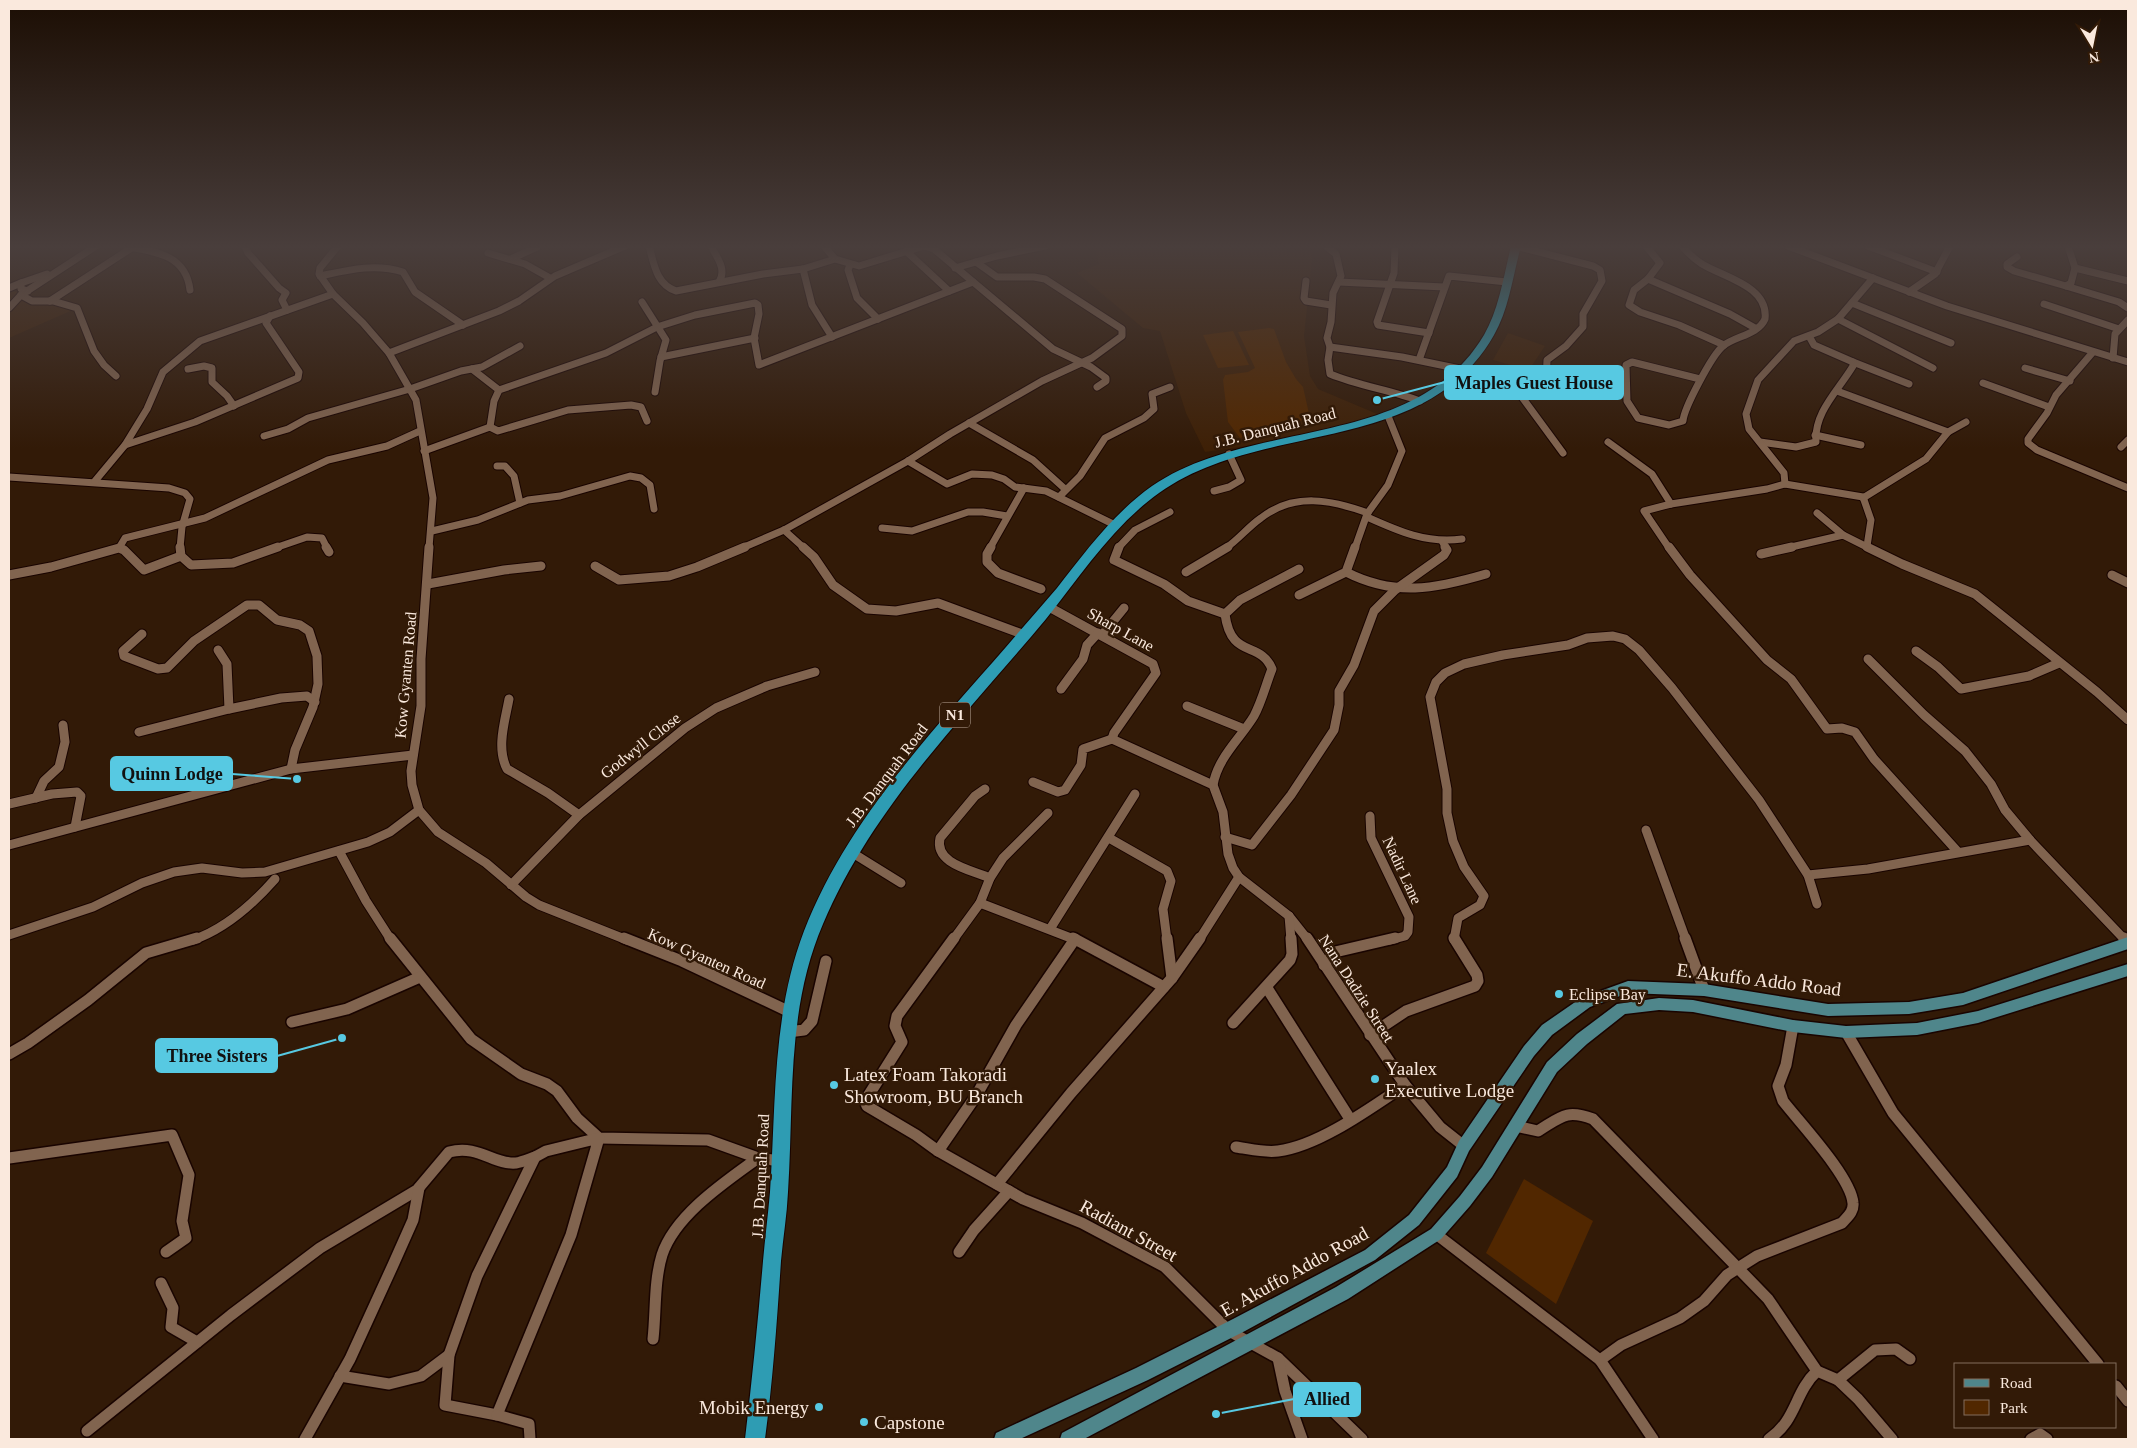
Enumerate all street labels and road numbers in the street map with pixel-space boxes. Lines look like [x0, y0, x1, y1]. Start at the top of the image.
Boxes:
street label: J.B. Danquah Road [1213, 404, 1338, 452]
street label: Sharp Lane [1084, 604, 1157, 656]
street label: Kow Gyanten Road [391, 611, 421, 739]
road number: N1 [940, 702, 970, 728]
street label: Godwyll Close [597, 709, 684, 783]
street label: J.B. Danquah Road [842, 720, 931, 831]
street label: Nadir Lane [1380, 834, 1426, 907]
street label: Kow Gyanten Road [645, 925, 768, 993]
street label: Nana Dadzie Street [1316, 931, 1398, 1046]
street label: E. Akuffo Addo Road [1676, 959, 1843, 1000]
street label: J.B. Danquah Road [749, 1113, 773, 1239]
street label: Radiant Street [1076, 1195, 1182, 1266]
street label: E. Akuffo Addo Road [1217, 1222, 1372, 1321]

